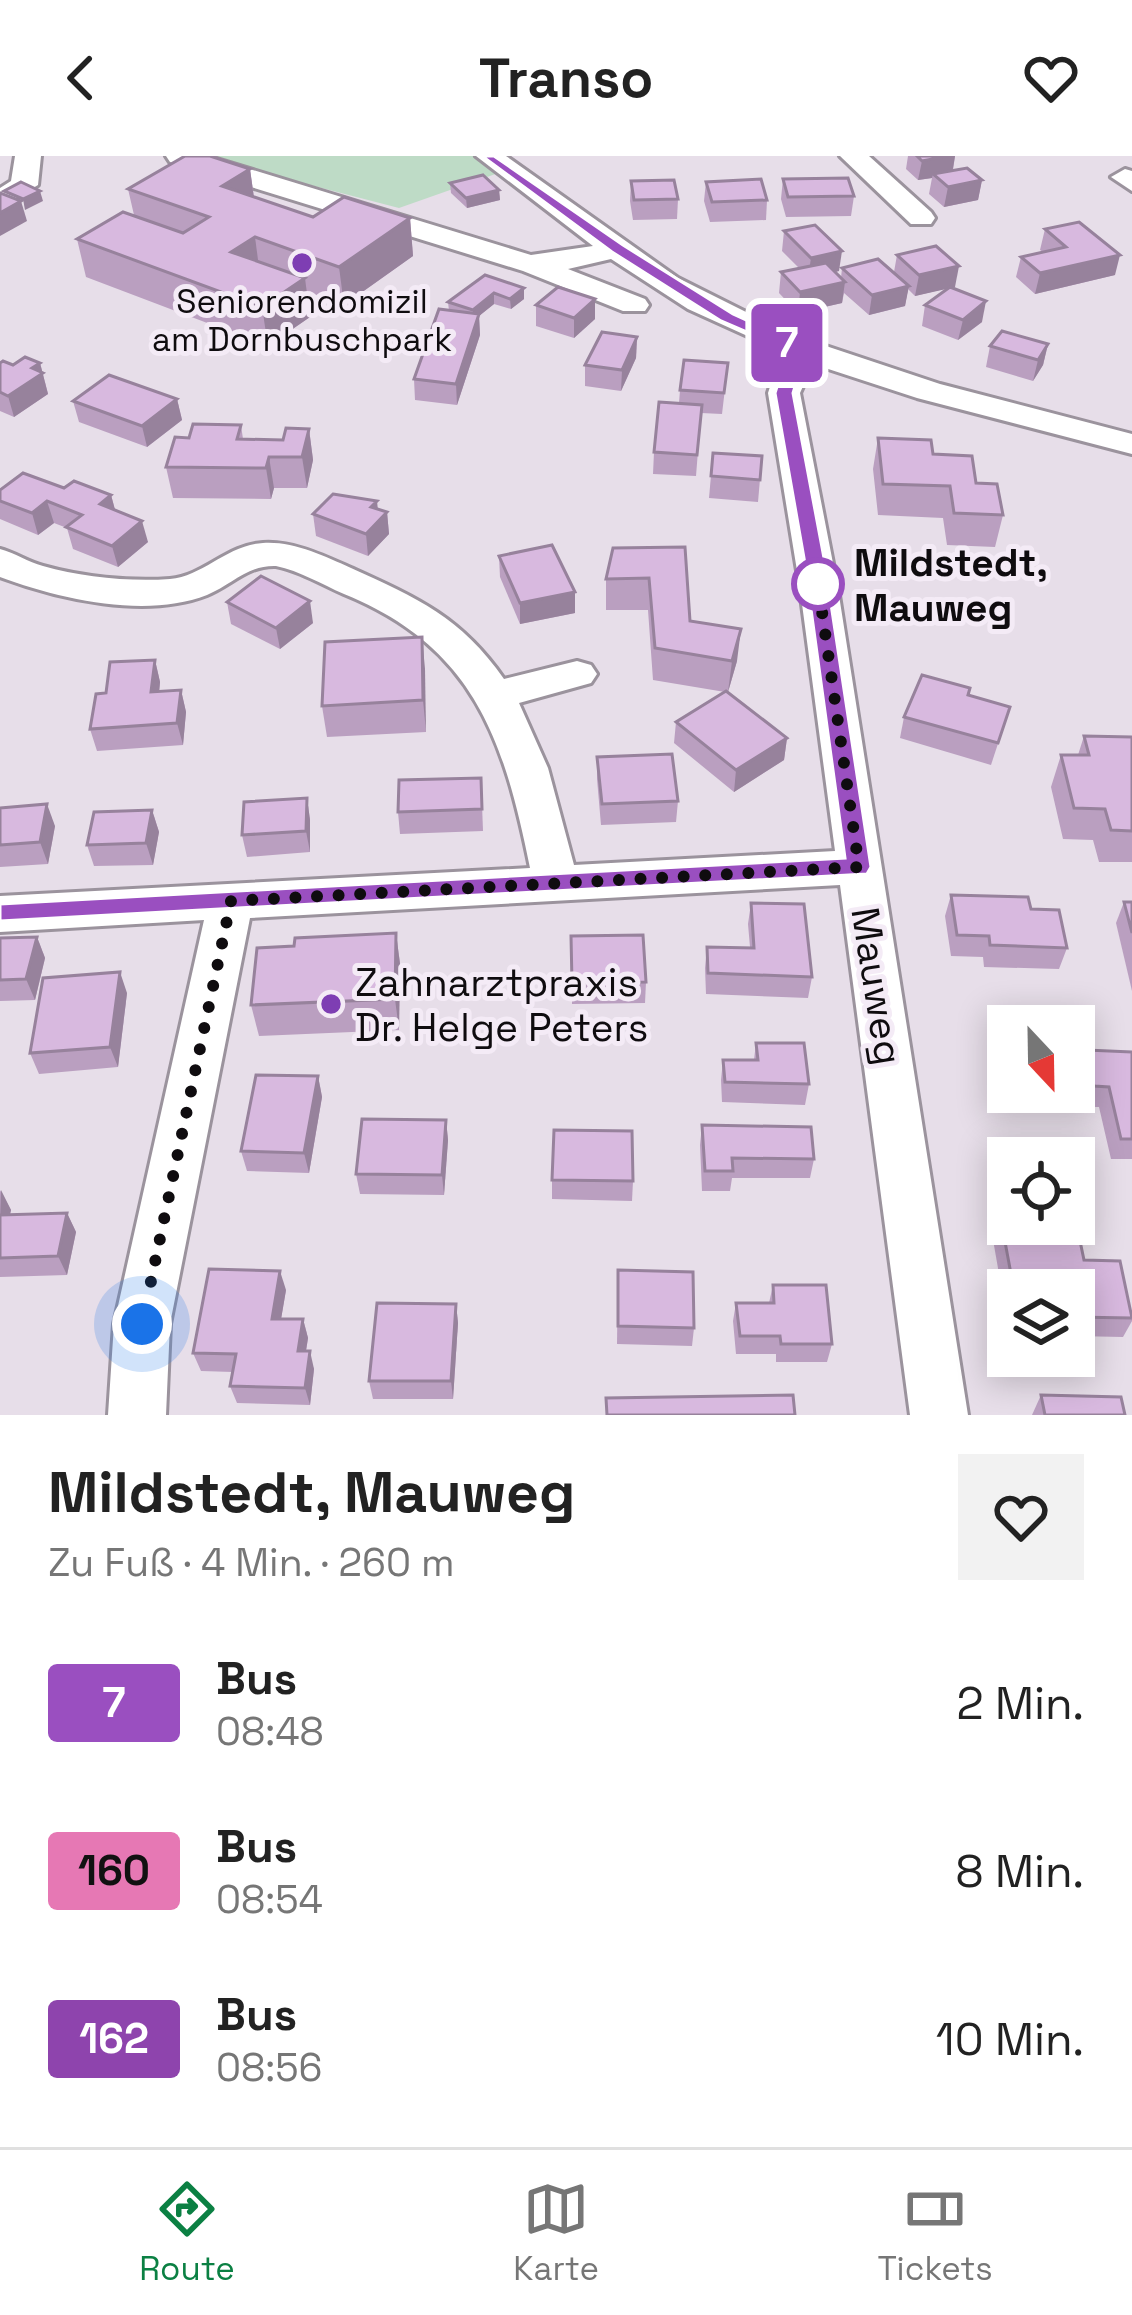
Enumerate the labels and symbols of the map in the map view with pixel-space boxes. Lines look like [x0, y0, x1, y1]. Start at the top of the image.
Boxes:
marker: Seniorendomizil am Dornbuschpark [289, 250, 315, 276]
place label: Seniorendomizil am Dornbuschpark [152, 281, 452, 361]
line badge: 7 [748, 304, 826, 382]
place label: Mildstedt, Mauweg [854, 538, 1048, 632]
marker: Mildstedt, Mauweg [793, 559, 843, 609]
street label: Mauweg [840, 904, 914, 1068]
place label: Zahnarztpraxis Dr. Helge Peters [355, 958, 648, 1052]
marker: Zahnarztpraxis Dr. Helge Peters [318, 991, 344, 1017]
north arrow [987, 1005, 1095, 1113]
your location [112, 1294, 172, 1354]

